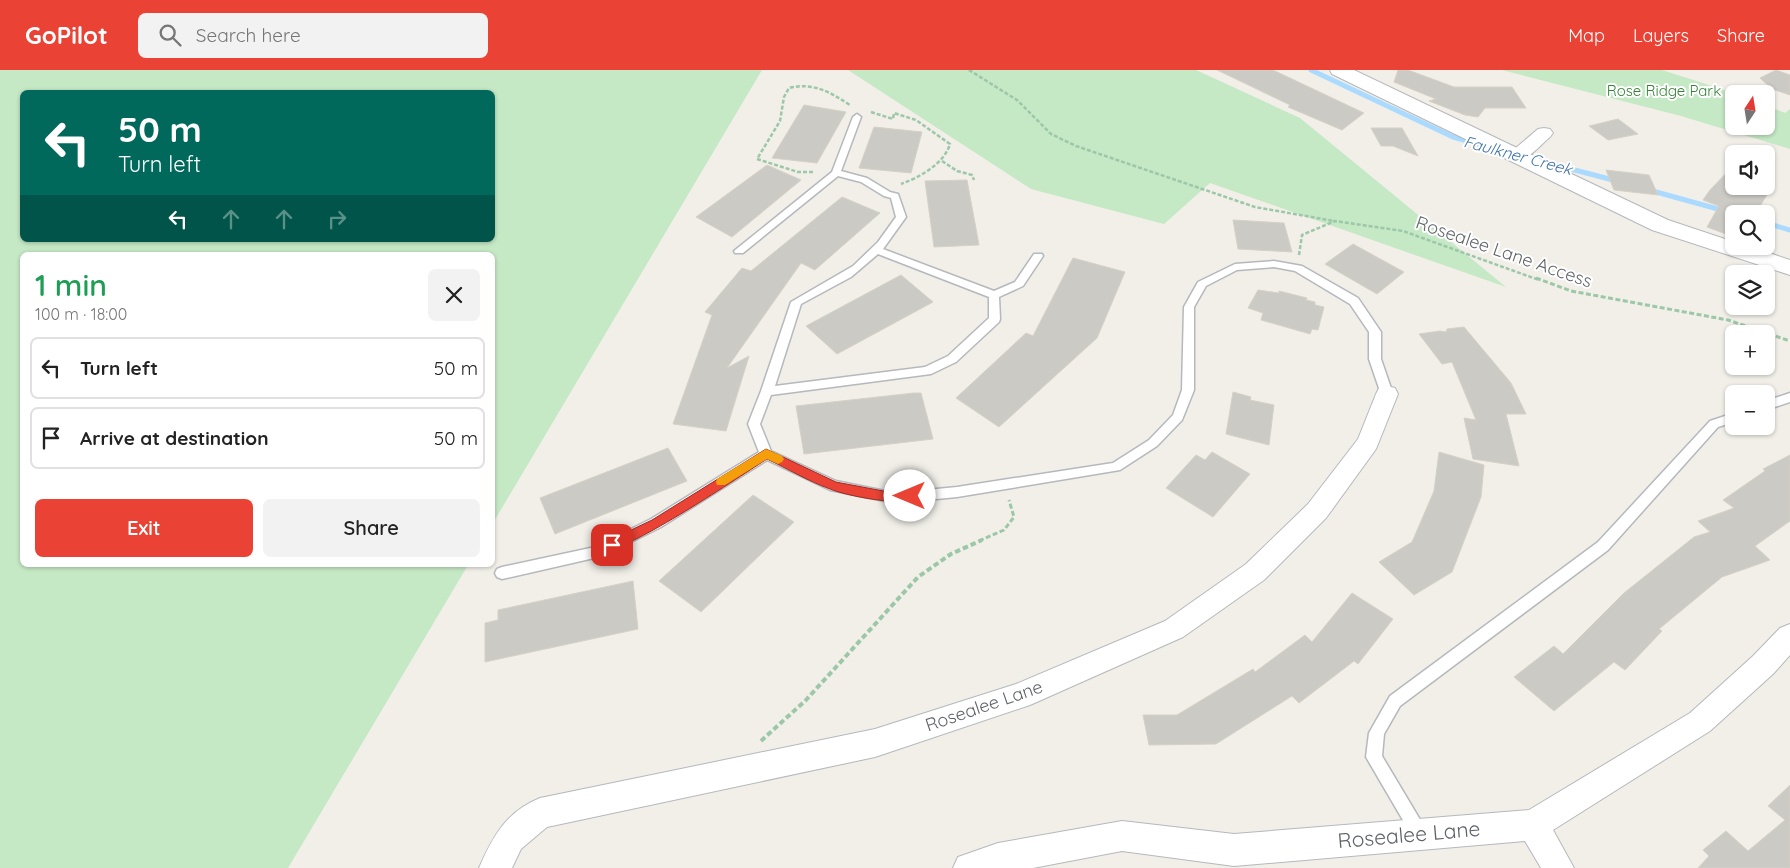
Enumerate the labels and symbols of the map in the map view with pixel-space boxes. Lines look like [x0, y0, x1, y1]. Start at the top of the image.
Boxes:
park label: Rose Ridge Park [1607, 81, 1721, 100]
north arrow [1725, 85, 1775, 135]
water label: Faulkner Creek [1462, 131, 1576, 179]
street label: Rosealee Lane Access [1413, 211, 1595, 293]
position arrow [883, 469, 935, 521]
pin [591, 524, 633, 566]
street label: Rosealee Lane [922, 675, 1046, 736]
street label: Rosealee Lane [1336, 815, 1481, 853]

